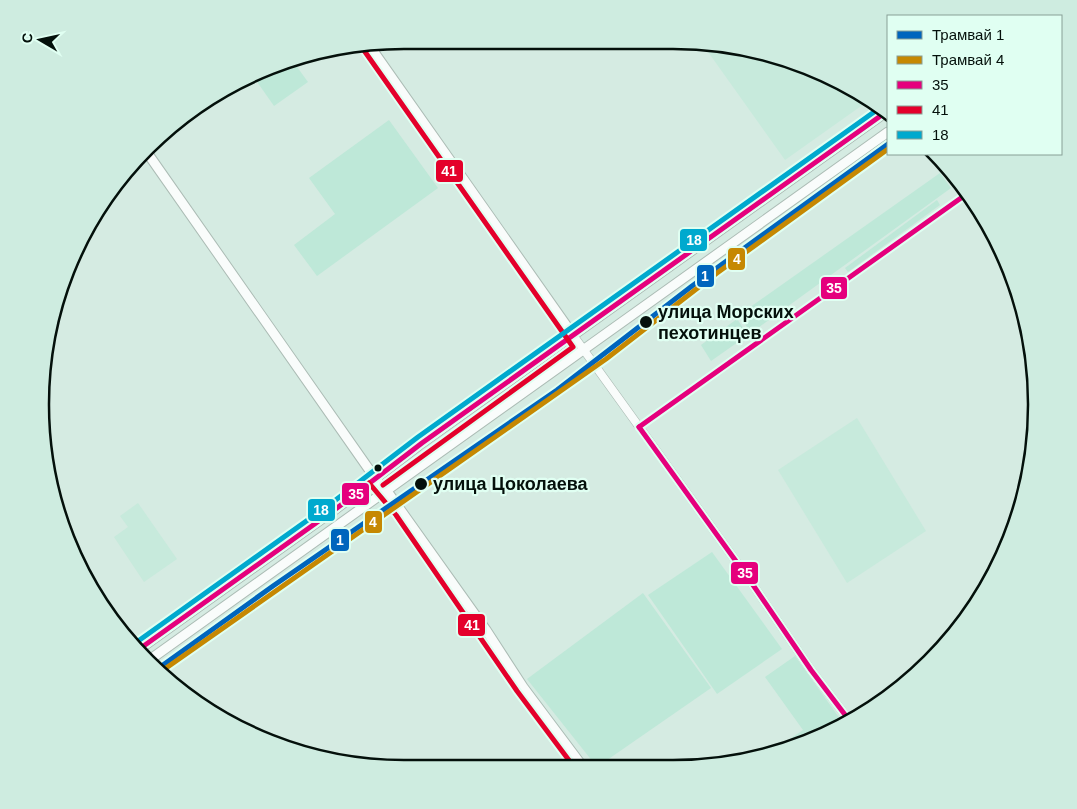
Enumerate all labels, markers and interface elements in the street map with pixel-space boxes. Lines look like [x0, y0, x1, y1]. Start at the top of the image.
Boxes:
north arrow [15, 15, 65, 65]
legend [887, 15, 1062, 155]
text: Трамвай 1 [932, 26, 1004, 43]
text: С [18, 32, 36, 44]
text: Трамвай 4 [932, 51, 1004, 68]
text: 35 [932, 76, 949, 93]
text: 41 [932, 101, 949, 118]
text: 18 [932, 126, 949, 143]
line badge: 41 [435, 159, 464, 183]
text: 41 [441, 163, 457, 179]
line badge: 18 [679, 228, 708, 252]
text: 18 [686, 232, 702, 248]
line badge: 4 [727, 247, 746, 271]
text: 4 [733, 251, 741, 267]
line badge: 1 [696, 264, 715, 288]
text: 1 [701, 268, 709, 284]
line badge: 35 [820, 276, 848, 300]
text: 35 [826, 280, 842, 296]
place label: улица Морских пехотинцев [658, 302, 794, 343]
marker: улица Морских пехотинцев [638, 314, 654, 330]
unlabelled marker [373, 463, 383, 473]
place label: улица Цоколаева [433, 474, 589, 494]
marker: улица Цоколаева [413, 476, 429, 492]
line badge: 35 [341, 482, 370, 506]
text: 35 [348, 486, 364, 502]
line badge: 18 [307, 498, 336, 522]
text: 18 [313, 502, 329, 518]
line badge: 4 [364, 510, 383, 534]
text: 4 [369, 514, 377, 530]
line badge: 1 [330, 528, 350, 552]
text: 1 [336, 532, 344, 548]
line badge: 35 [730, 561, 759, 585]
text: 35 [737, 565, 753, 581]
line badge: 41 [457, 613, 486, 637]
text: 41 [464, 617, 480, 633]

